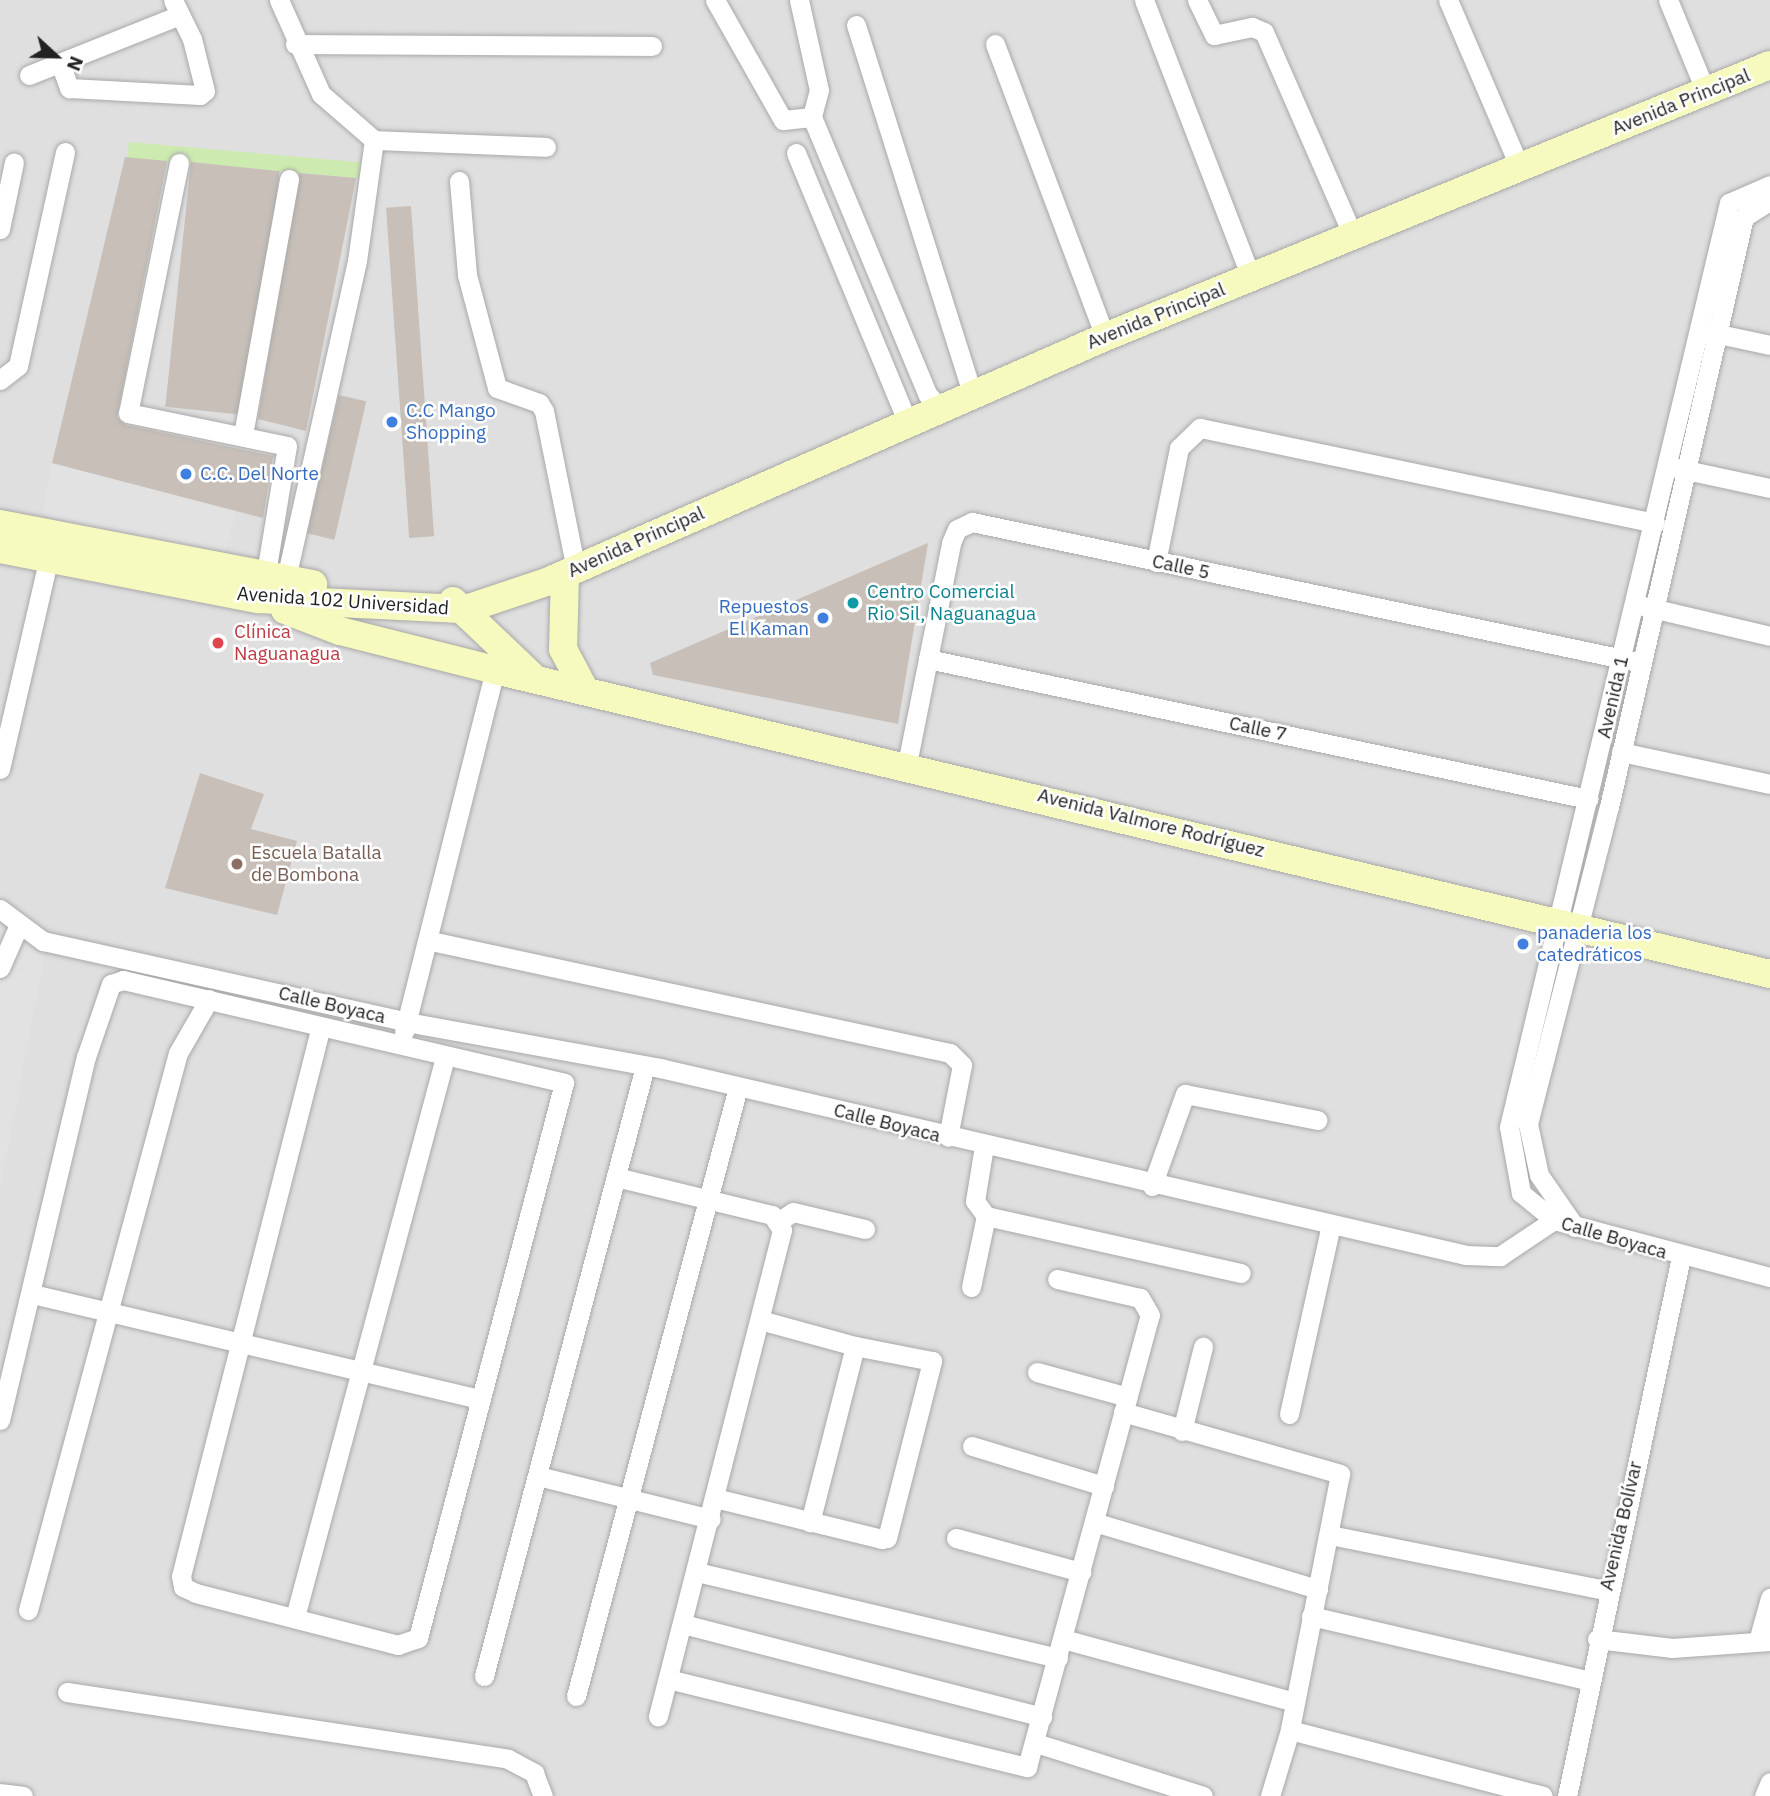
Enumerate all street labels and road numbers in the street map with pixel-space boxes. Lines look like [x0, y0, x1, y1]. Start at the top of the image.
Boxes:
street label: Avenida Principal [1609, 64, 1753, 140]
street label: Avenida Principal [1084, 278, 1228, 354]
street label: Avenida Principal [564, 502, 708, 582]
street label: Calle 5 [1150, 550, 1212, 584]
street label: Avenida 102 Universidad [236, 582, 450, 620]
street label: Avenida 1 [1592, 654, 1634, 740]
street label: Calle 7 [1227, 712, 1289, 746]
street label: Avenida Valmore Rodríguez [1035, 784, 1267, 862]
street label: Calle Boyaca [276, 982, 388, 1028]
street label: Calle Boyaca [831, 1099, 943, 1147]
street label: Calle Boyaca [1558, 1212, 1670, 1264]
street label: Avenida Bolívar [1595, 1459, 1647, 1593]

